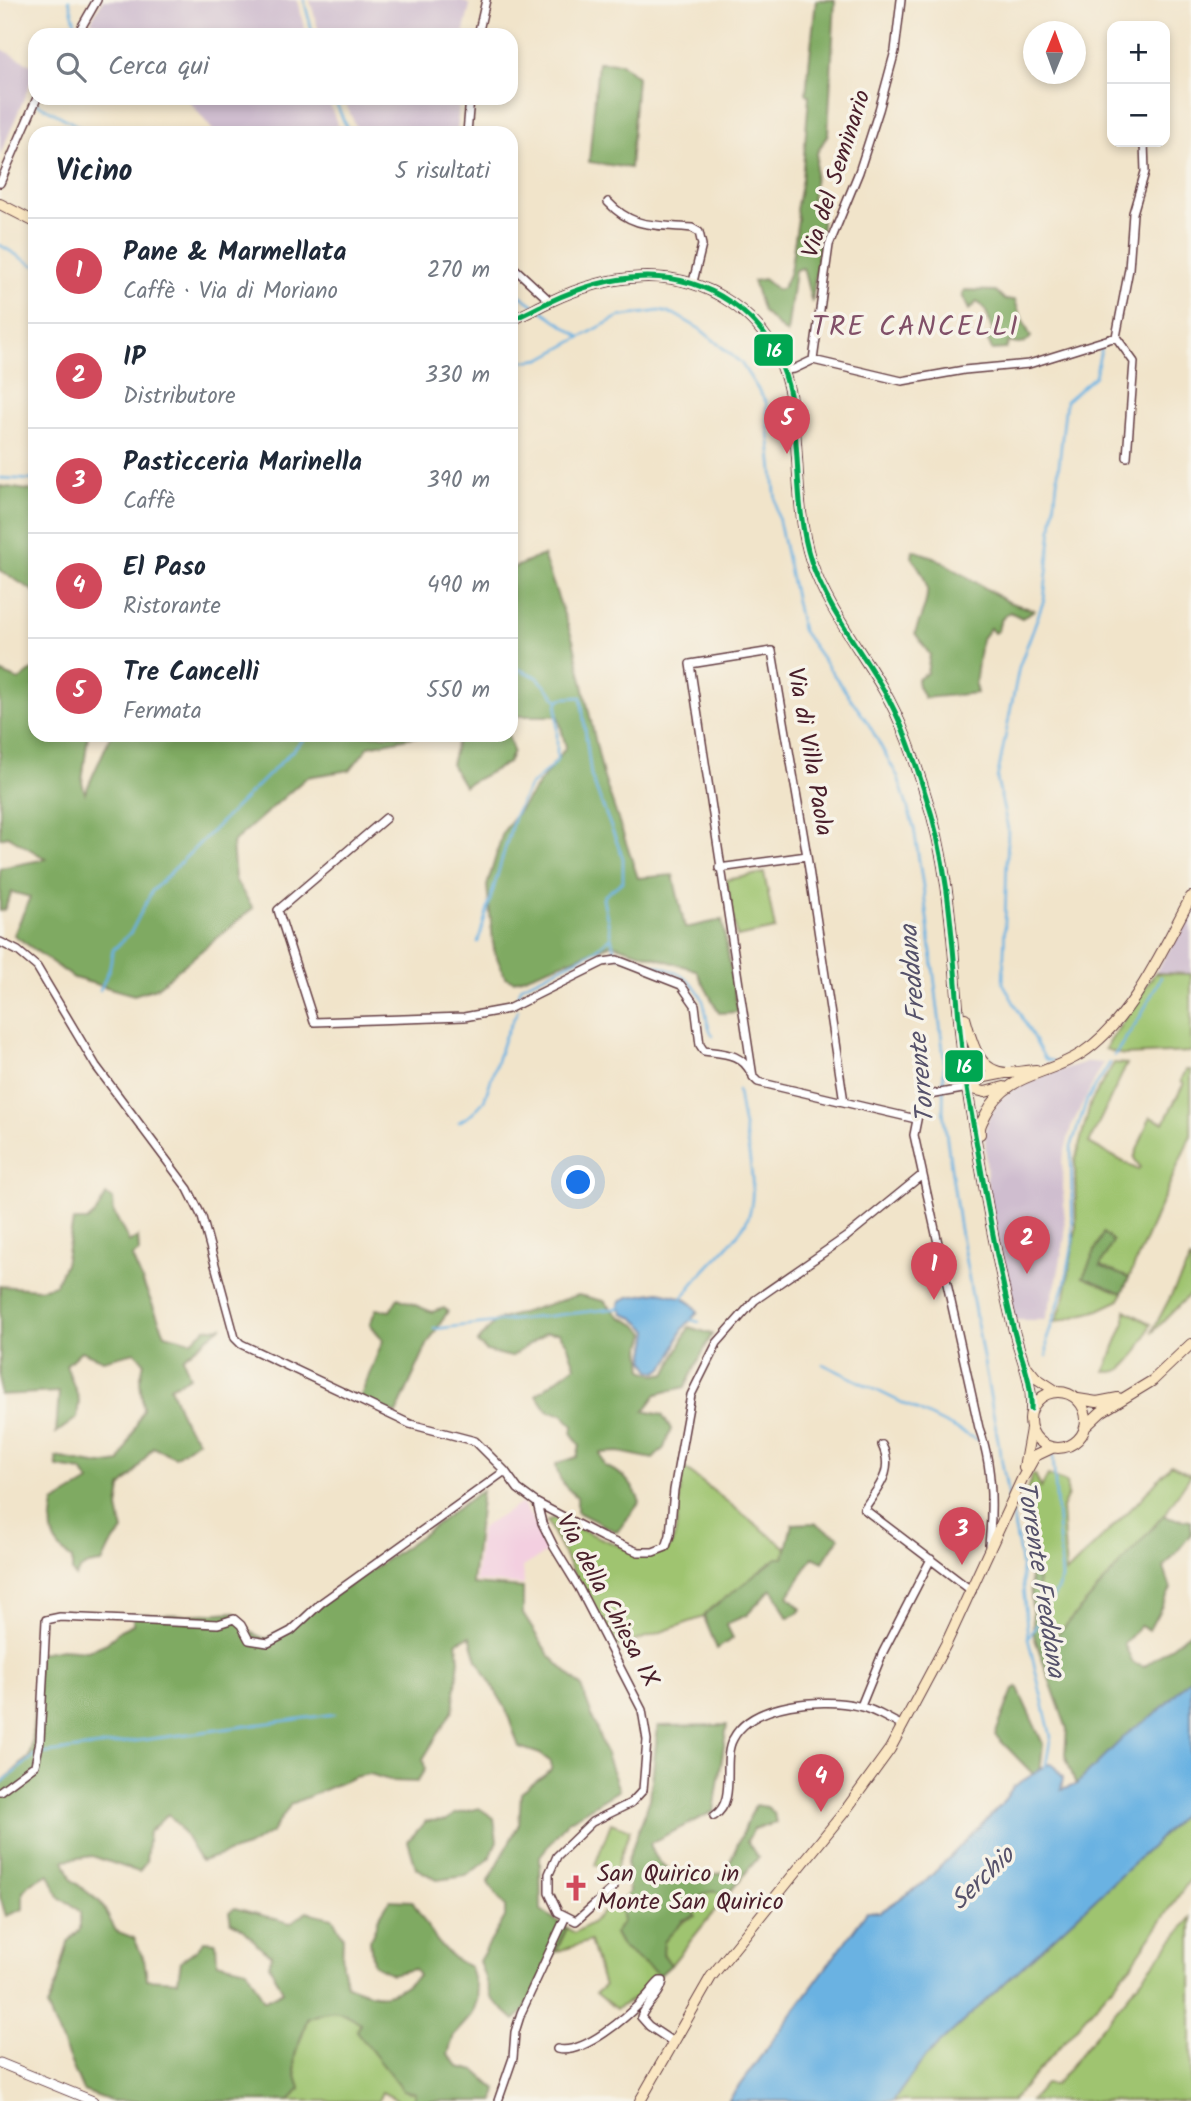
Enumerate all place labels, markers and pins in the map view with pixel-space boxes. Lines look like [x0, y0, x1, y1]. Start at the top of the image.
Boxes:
pin: 5 [764, 396, 810, 454]
pin: 2 [1004, 1216, 1050, 1274]
pin: 1 [911, 1242, 957, 1300]
pin: 3 [939, 1507, 985, 1565]
pin: 4 [798, 1754, 844, 1812]
place label: San Quirico in Monte San Quirico [597, 1855, 784, 1922]
church icon: San Quirico in Monte San Quirico [561, 1873, 591, 1903]

